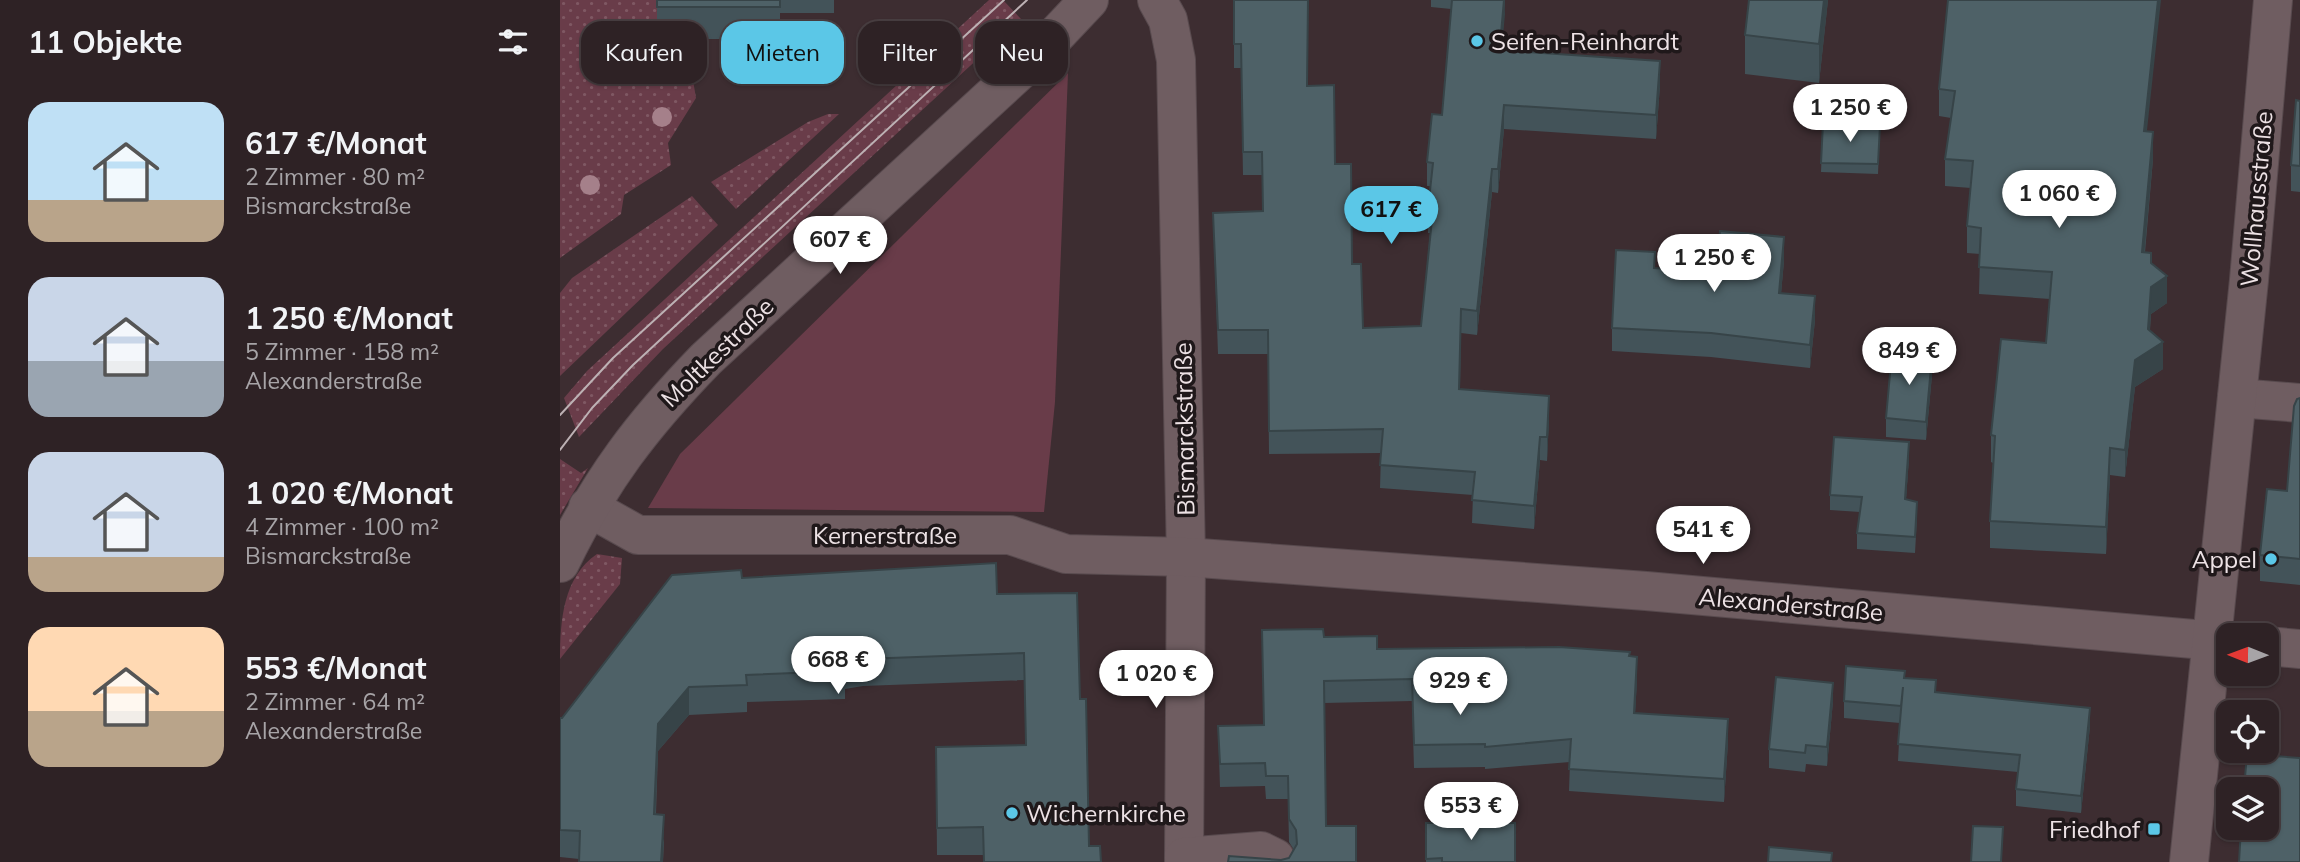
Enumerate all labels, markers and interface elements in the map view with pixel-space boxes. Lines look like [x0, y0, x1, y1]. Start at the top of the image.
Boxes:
chip: Kaufen [581, 21, 707, 84]
chip: Mieten [721, 21, 844, 84]
chip: Filter [858, 21, 961, 84]
chip: Neu [975, 21, 1068, 84]
text: 11 Objekte [28, 23, 182, 61]
icon: filters [494, 23, 532, 61]
place label: Seifen-Reinhardt [1491, 26, 1679, 56]
marker: Seifen-Reinhardt [1469, 33, 1485, 49]
pin: 1 250 € [1785, 85, 1915, 144]
text: 1 250 € [1809, 92, 1891, 121]
street label: Wollhausstraße [2233, 110, 2279, 288]
text: 617 €/Monat [245, 124, 427, 162]
icon: home [84, 130, 168, 214]
text: 2 Zimmer · 80 m² [245, 162, 425, 191]
pin: 1 060 € [1994, 170, 2124, 230]
text: 1 060 € [2018, 178, 2100, 207]
pin: 617 € [1342, 187, 1440, 246]
text: Bismarckstraße [245, 191, 411, 220]
text: 617 € [1360, 194, 1422, 223]
pin: 607 € [791, 216, 889, 276]
text: 607 € [809, 224, 871, 253]
pin: 1 250 € [1649, 234, 1779, 294]
text: 1 250 € [1673, 242, 1755, 271]
street label: Moltkestraße [654, 291, 780, 413]
text: 1 250 €/Monat [245, 299, 453, 337]
icon: home [84, 305, 168, 389]
pin: 849 € [1860, 328, 1958, 387]
text: 849 € [1878, 335, 1940, 364]
text: 5 Zimmer · 158 m² [245, 337, 439, 366]
street label: Bismarckstraße [1167, 342, 1201, 516]
text: Alexanderstraße [245, 366, 422, 395]
text: 1 020 €/Monat [245, 474, 453, 512]
icon: home [84, 480, 168, 564]
pin: 541 € [1654, 506, 1752, 566]
text: 4 Zimmer · 100 m² [245, 512, 439, 541]
text: 541 € [1672, 514, 1734, 543]
street label: Kernerstraße [813, 520, 957, 550]
text: Bismarckstraße [245, 541, 411, 570]
place label: Appel [2192, 544, 2257, 574]
marker: Appel [2263, 551, 2279, 567]
street label: Alexanderstraße [1698, 581, 1884, 627]
north arrow [2216, 623, 2278, 686]
map controls [2216, 623, 2279, 840]
pin: 668 € [789, 636, 887, 696]
text: 668 € [807, 644, 869, 673]
text: 553 €/Monat [245, 649, 427, 687]
pin: 1 020 € [1091, 650, 1221, 710]
icon: home [84, 655, 168, 739]
text: 1 020 € [1115, 658, 1197, 687]
pin: 929 € [1411, 658, 1509, 717]
text: 929 € [1429, 665, 1491, 694]
text: 2 Zimmer · 64 m² [245, 687, 425, 716]
button: locate [2216, 700, 2279, 763]
text: Alexanderstraße [245, 716, 422, 745]
button: layers [2216, 777, 2279, 840]
pin: 553 € [1422, 782, 1520, 842]
text: 553 € [1440, 790, 1502, 819]
place label: Wichernkirche [1026, 798, 1186, 828]
marker: Wichernkirche [1004, 805, 1020, 821]
place label: Friedhof [2049, 814, 2141, 844]
marker: Friedhof [2146, 821, 2162, 837]

